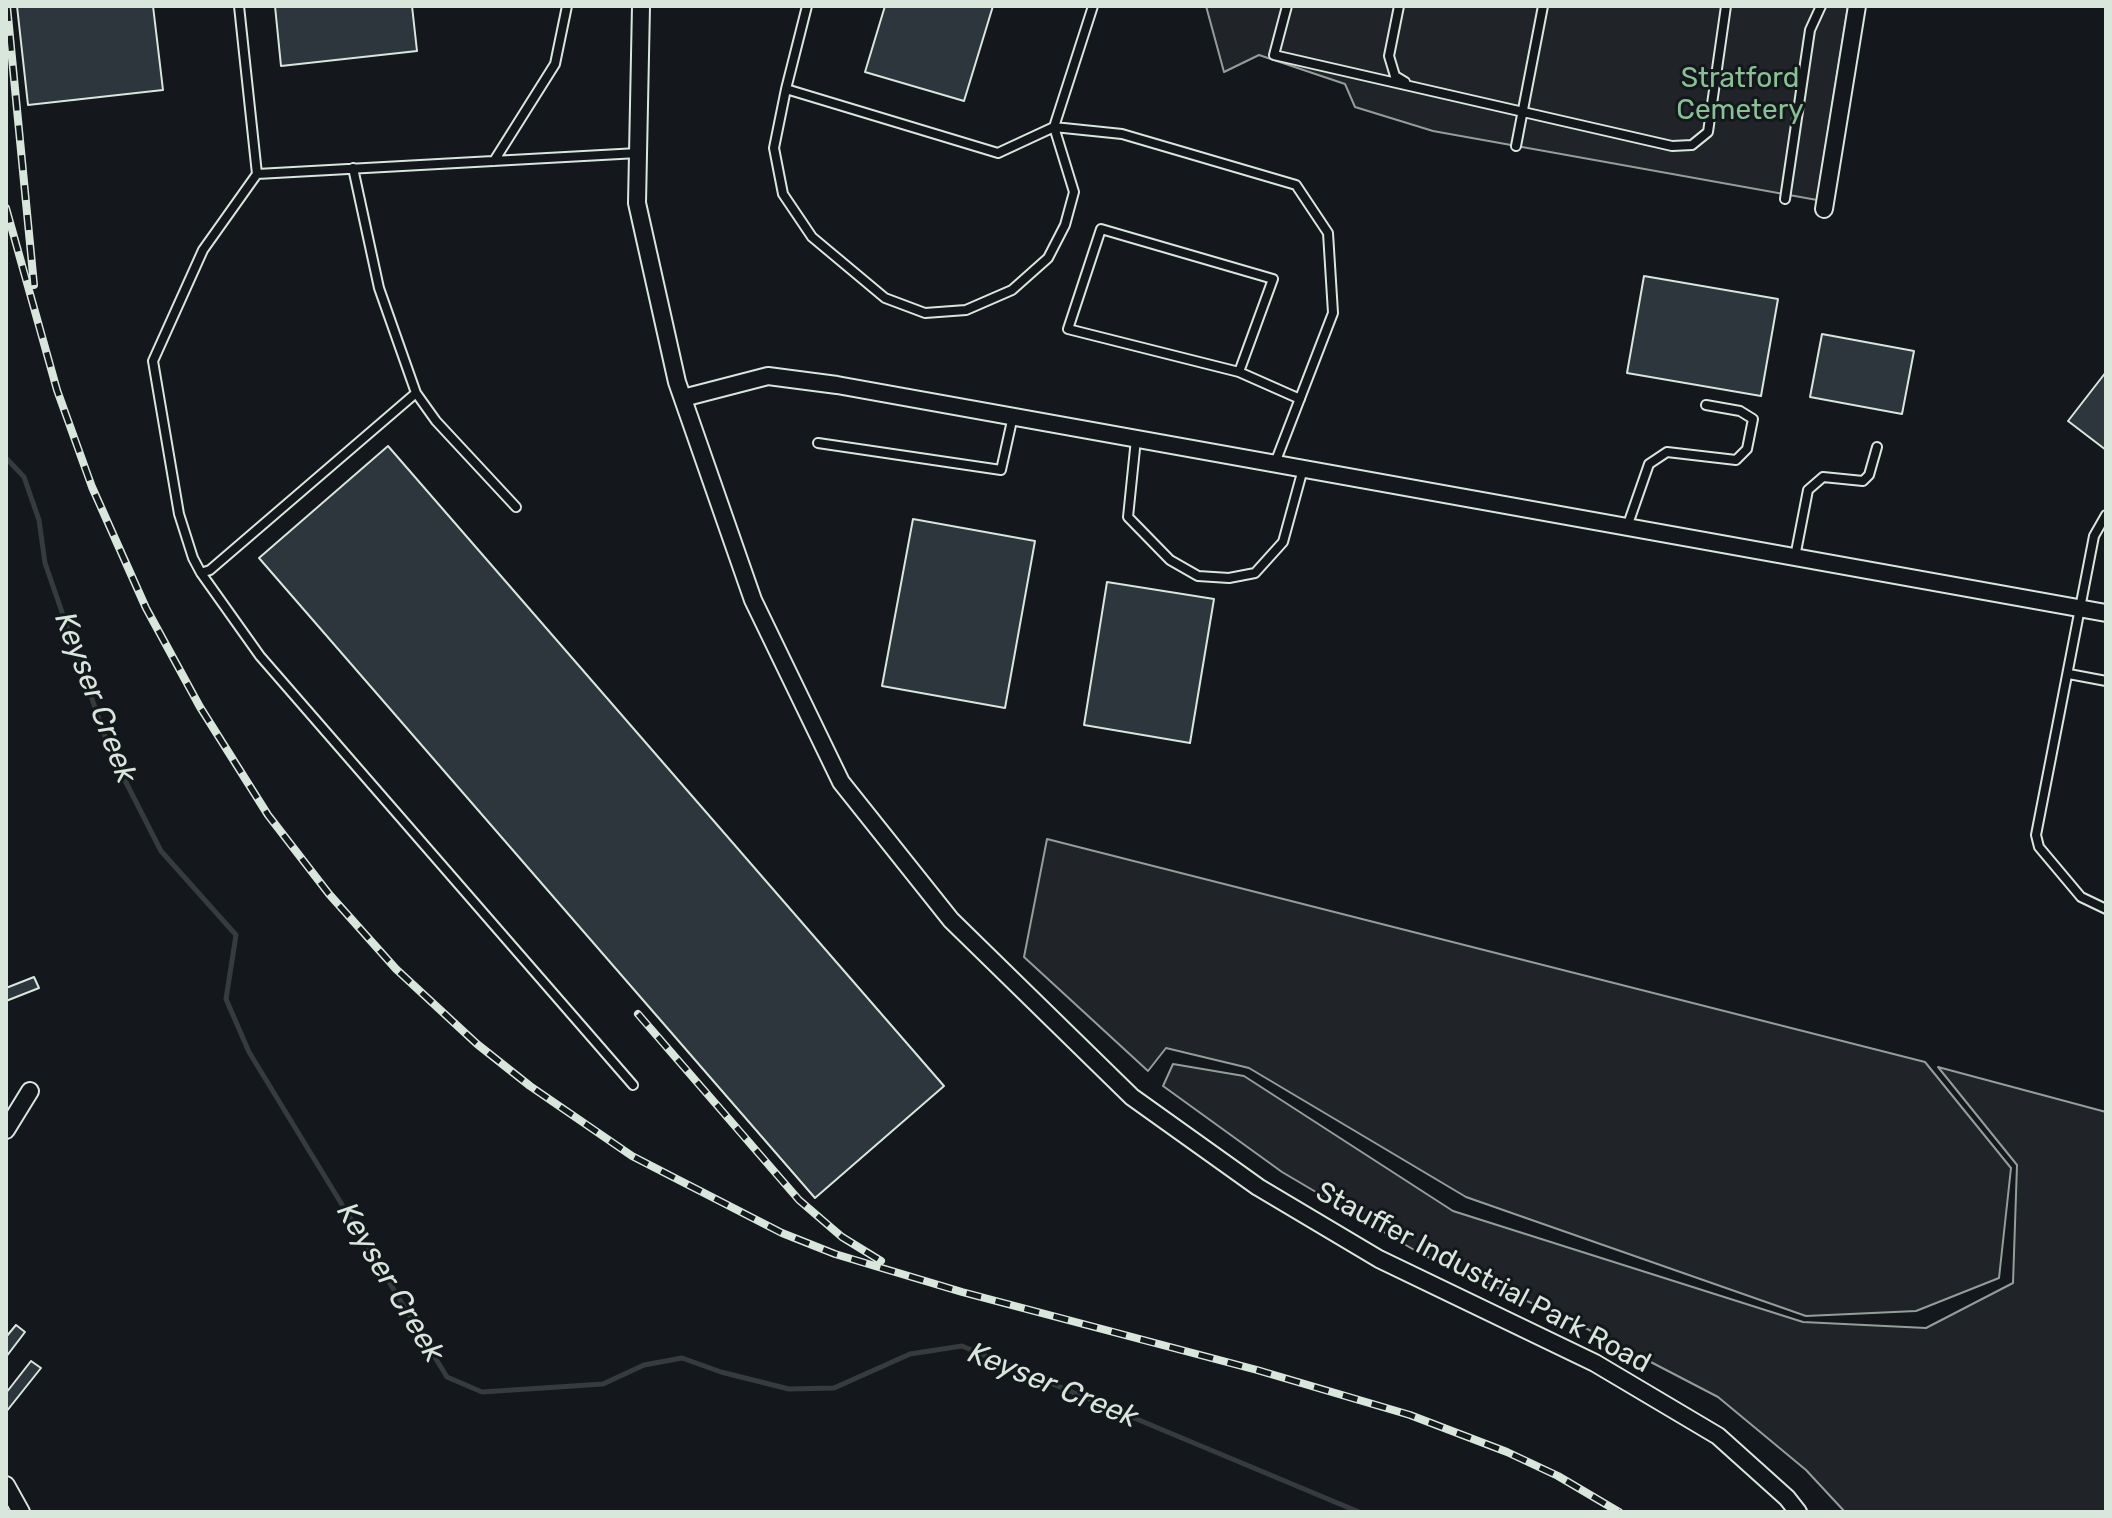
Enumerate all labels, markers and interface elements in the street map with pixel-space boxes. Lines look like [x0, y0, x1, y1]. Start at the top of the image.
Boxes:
park label: Stratford Cemetery [1676, 62, 1804, 128]
water label: Keyser Creek [46, 608, 144, 788]
street label: Stauffer Industrial Park Road [1310, 1175, 1656, 1381]
water label: Keyser Creek [328, 1197, 452, 1369]
water label: Keyser Creek [963, 1336, 1143, 1436]

